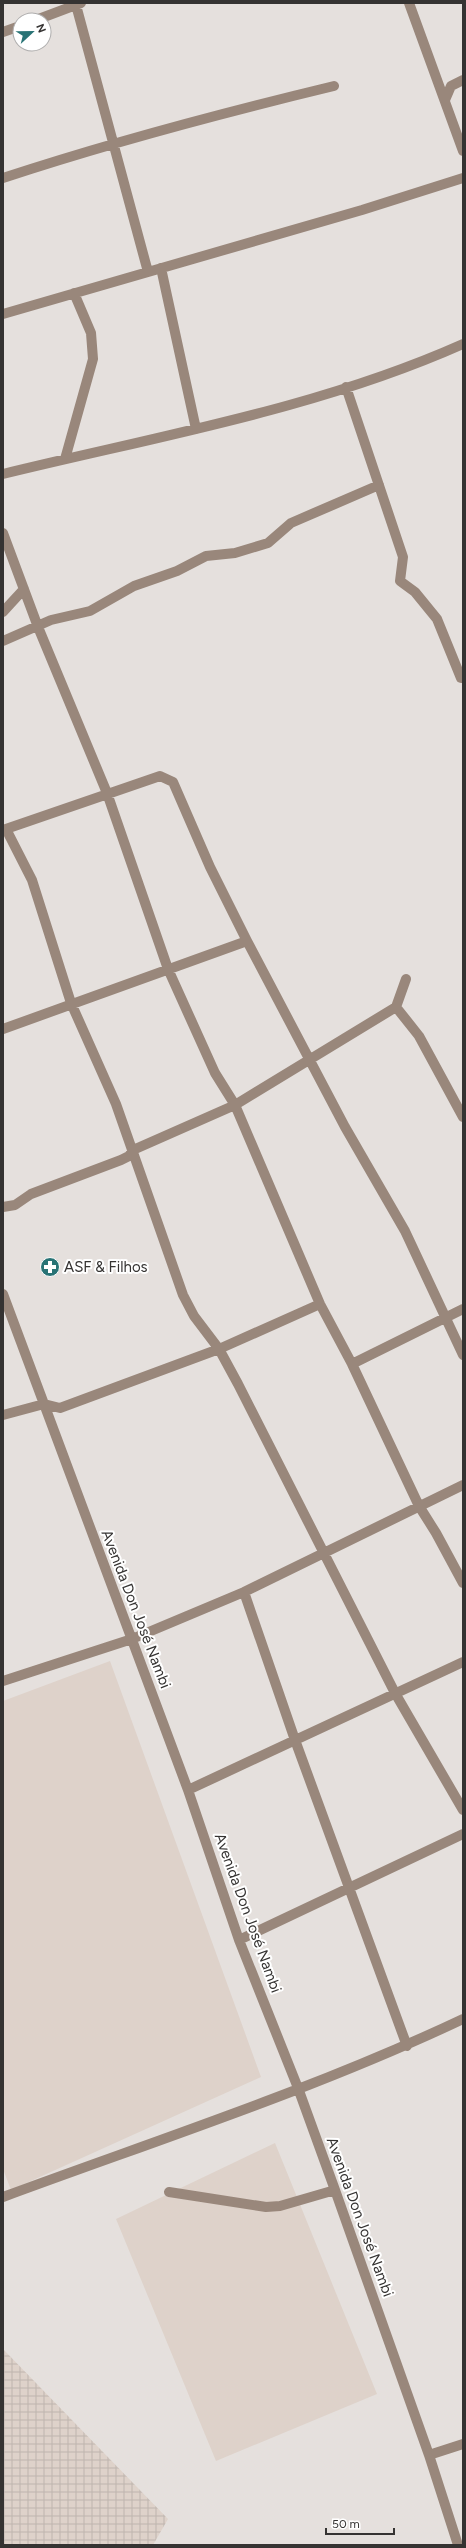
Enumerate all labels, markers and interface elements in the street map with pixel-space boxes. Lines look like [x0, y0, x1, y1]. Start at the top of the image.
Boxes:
north arrow [12, 12, 52, 52]
text: N [33, 22, 48, 35]
pharmacy icon: ASF & Filhos [39, 1256, 61, 1278]
place label: ASF & Filhos [64, 1258, 148, 1276]
street label: Avenida Don José Nambi [97, 1527, 175, 1691]
street label: Avenida Don José Nambi [211, 1831, 285, 1995]
street label: Avenida Don José Nambi [323, 2135, 397, 2299]
scale bar [326, 2510, 394, 2536]
text: 50 m [332, 2517, 360, 2531]

